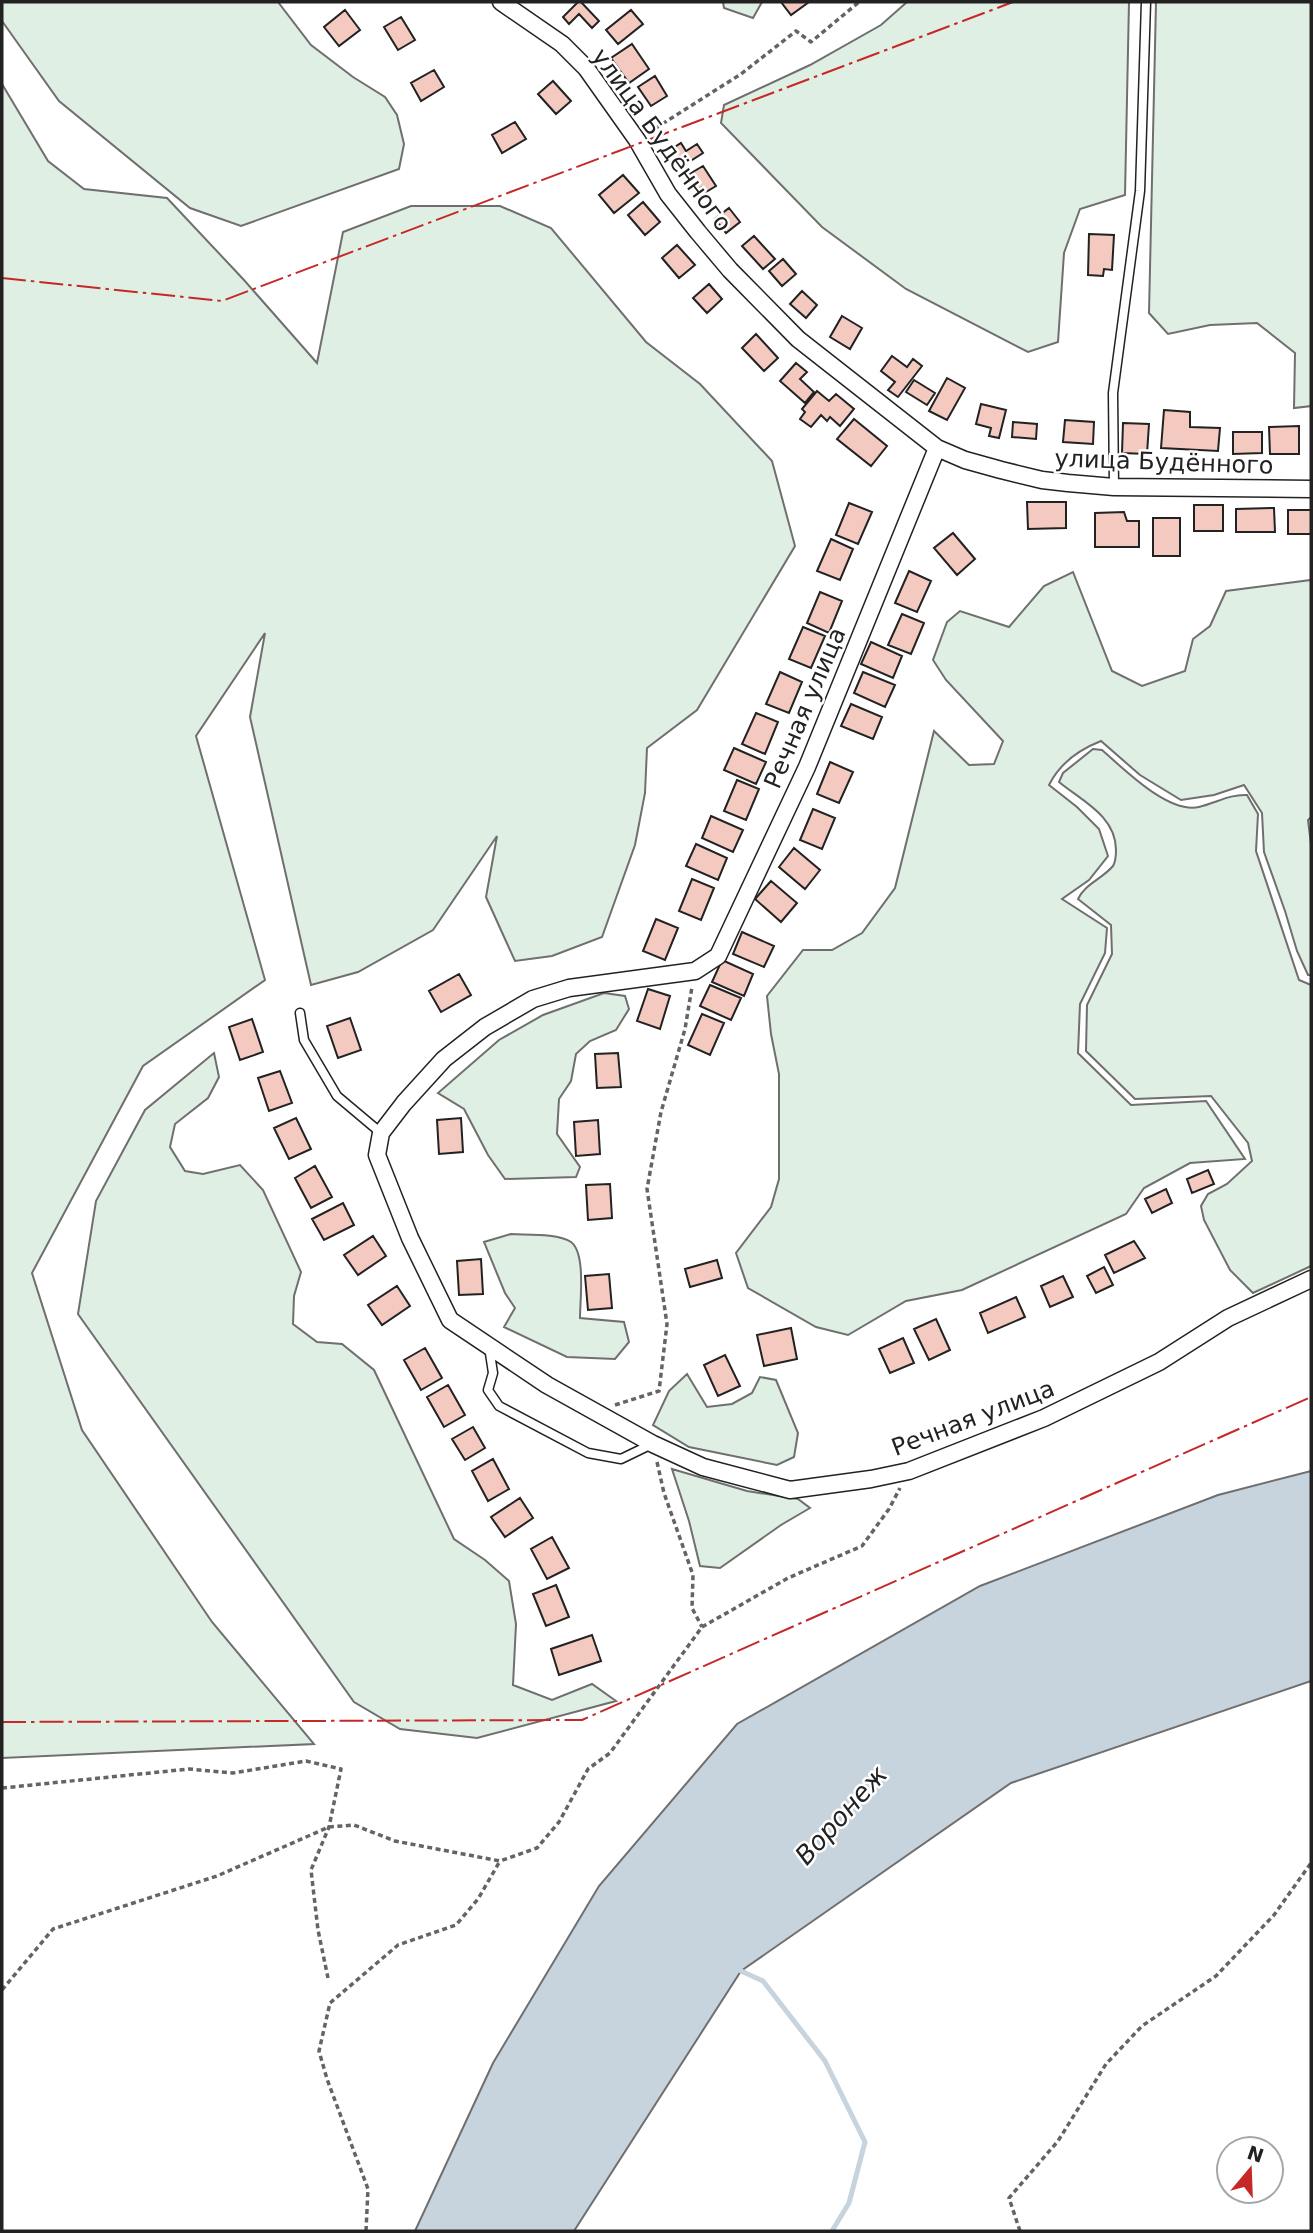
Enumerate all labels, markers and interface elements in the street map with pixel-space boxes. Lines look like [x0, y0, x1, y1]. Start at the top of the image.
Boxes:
street label: улица Будённого [586, 43, 738, 237]
street label: улица Будённого [1054, 444, 1274, 480]
street label: Речная улица [758, 623, 852, 793]
street label: Речная улица [888, 1374, 1058, 1462]
water label: Воронеж [789, 1759, 894, 1871]
north arrow [1215, 2135, 1285, 2205]
text: N [1244, 2141, 1267, 2167]

